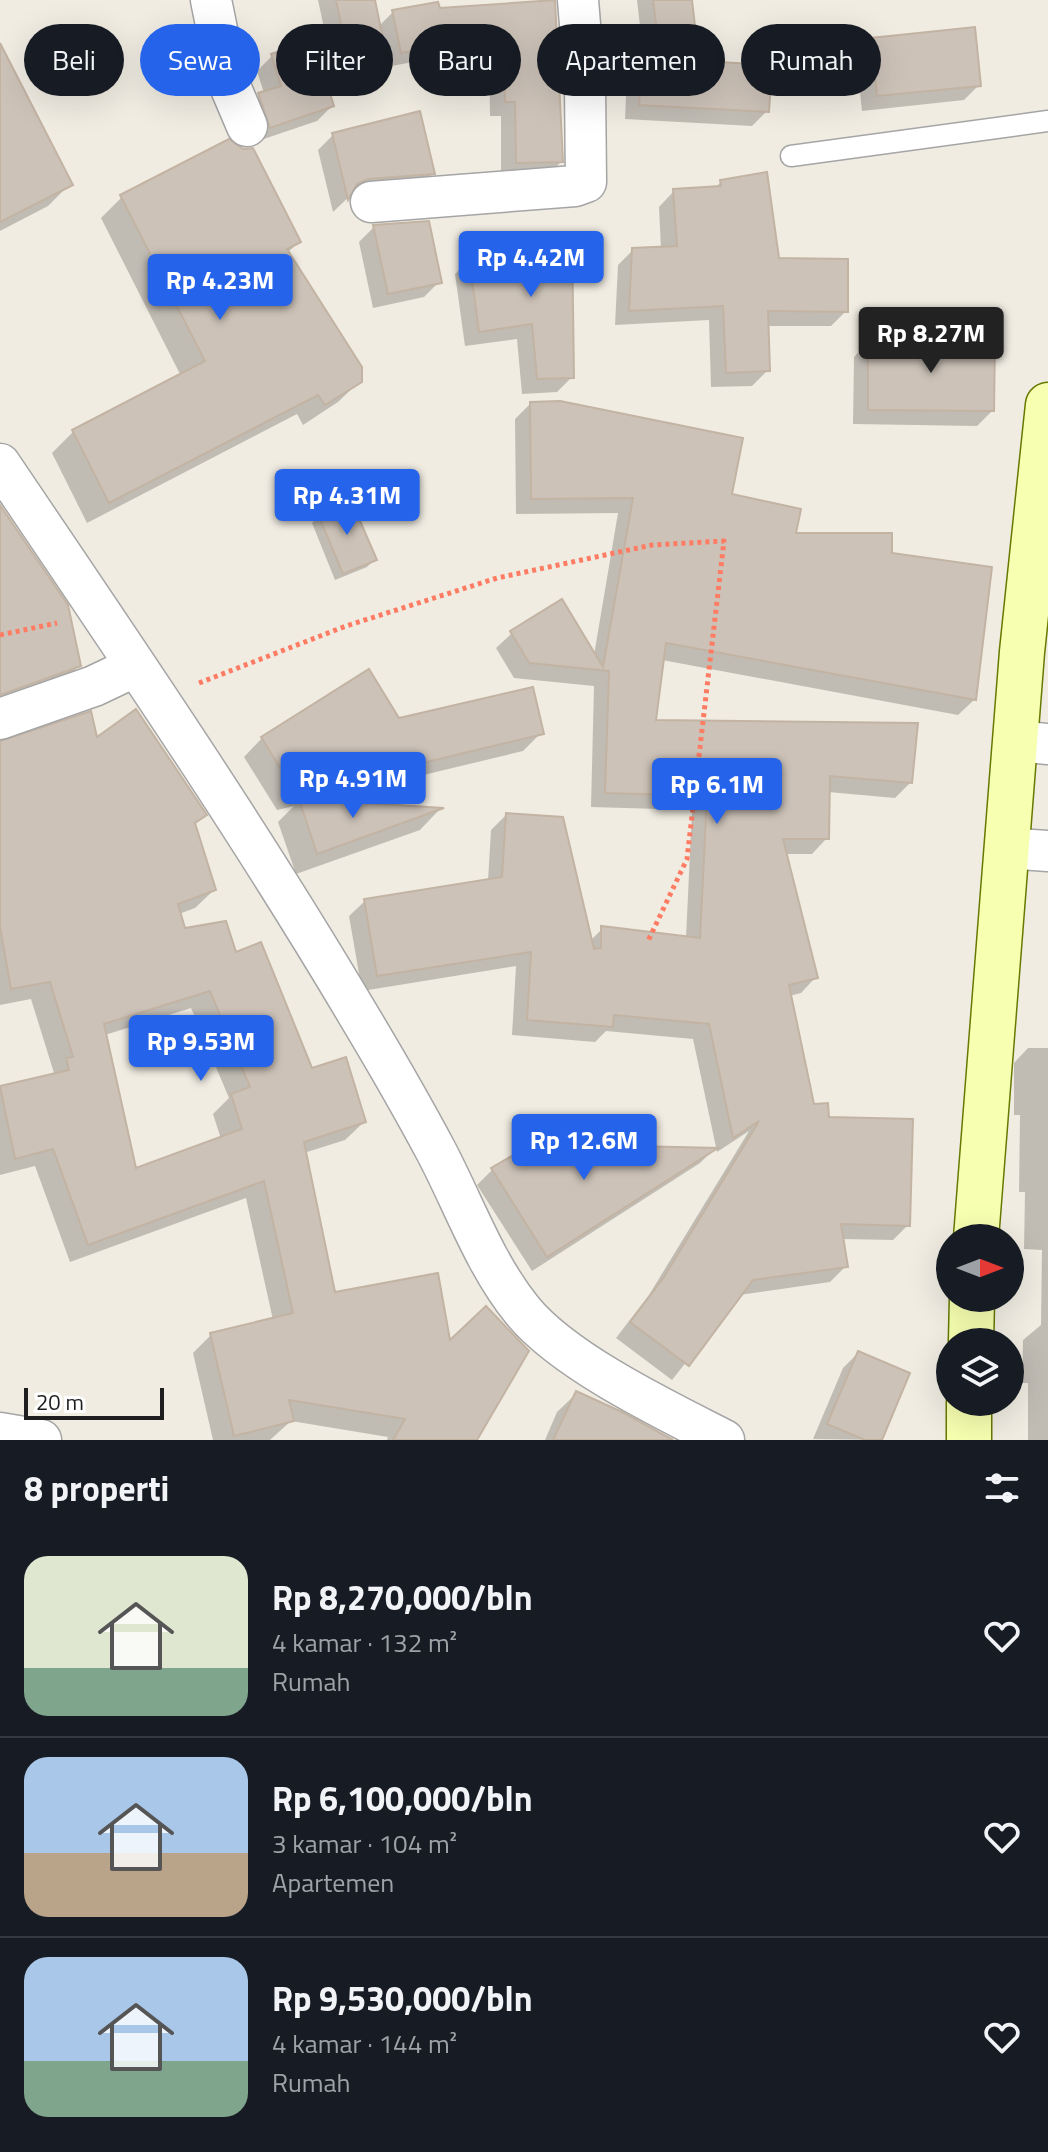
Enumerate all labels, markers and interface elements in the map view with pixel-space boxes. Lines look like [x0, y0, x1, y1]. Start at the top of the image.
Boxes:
chip: Beli [24, 24, 124, 96]
chip: Sewa [140, 24, 260, 96]
chip: Filter [276, 24, 393, 96]
chip: Baru [409, 24, 521, 96]
chip: Apartemen [537, 24, 725, 96]
chip: Rumah [741, 24, 881, 96]
pin: Rp 4.42M [448, 231, 614, 299]
text: Rp 4.42M [477, 237, 585, 276]
pin: Rp 4.23M [137, 254, 303, 322]
text: Rp 4.23M [166, 260, 274, 299]
pin: Rp 8.27M [848, 307, 1014, 375]
text: Rp 8.27M [877, 313, 985, 352]
pin: Rp 4.31M [264, 469, 430, 537]
text: Rp 4.31M [293, 475, 401, 514]
pin: Rp 4.91M [270, 752, 436, 820]
text: Rp 4.91M [299, 758, 407, 797]
pin: Rp 6.1M [643, 758, 791, 826]
text: Rp 6.1M [670, 764, 764, 803]
pin: Rp 9.53M [118, 1015, 284, 1083]
text: Rp 9.53M [147, 1021, 255, 1060]
pin: Rp 12.6M [501, 1114, 667, 1182]
text: Rp 12.6M [530, 1120, 638, 1159]
north arrow [936, 1224, 1024, 1312]
map controls [936, 1224, 1024, 1416]
button: layers [936, 1328, 1024, 1416]
scale bar [24, 1384, 164, 1420]
text: 20 m [36, 1385, 84, 1419]
text: 8 properti [24, 1462, 169, 1514]
icon: filters [980, 1466, 1024, 1510]
text: Rp 8,270,000/bln [272, 1571, 533, 1623]
icon: home [88, 1588, 184, 1684]
icon: heart [980, 1614, 1024, 1658]
text: 4 kamar · 132 m² [272, 1623, 457, 1662]
text: Rumah [272, 1662, 350, 1701]
text: Rp 6,100,000/bln [272, 1772, 533, 1824]
icon: home [88, 1789, 184, 1885]
icon: heart [980, 1815, 1024, 1859]
text: 3 kamar · 104 m² [272, 1824, 457, 1863]
text: Apartemen [272, 1863, 394, 1902]
text: Rp 9,530,000/bln [272, 1972, 533, 2024]
icon: home [88, 1989, 184, 2085]
icon: heart [980, 2015, 1024, 2059]
text: 4 kamar · 144 m² [272, 2024, 457, 2063]
text: Rumah [272, 2063, 350, 2102]

